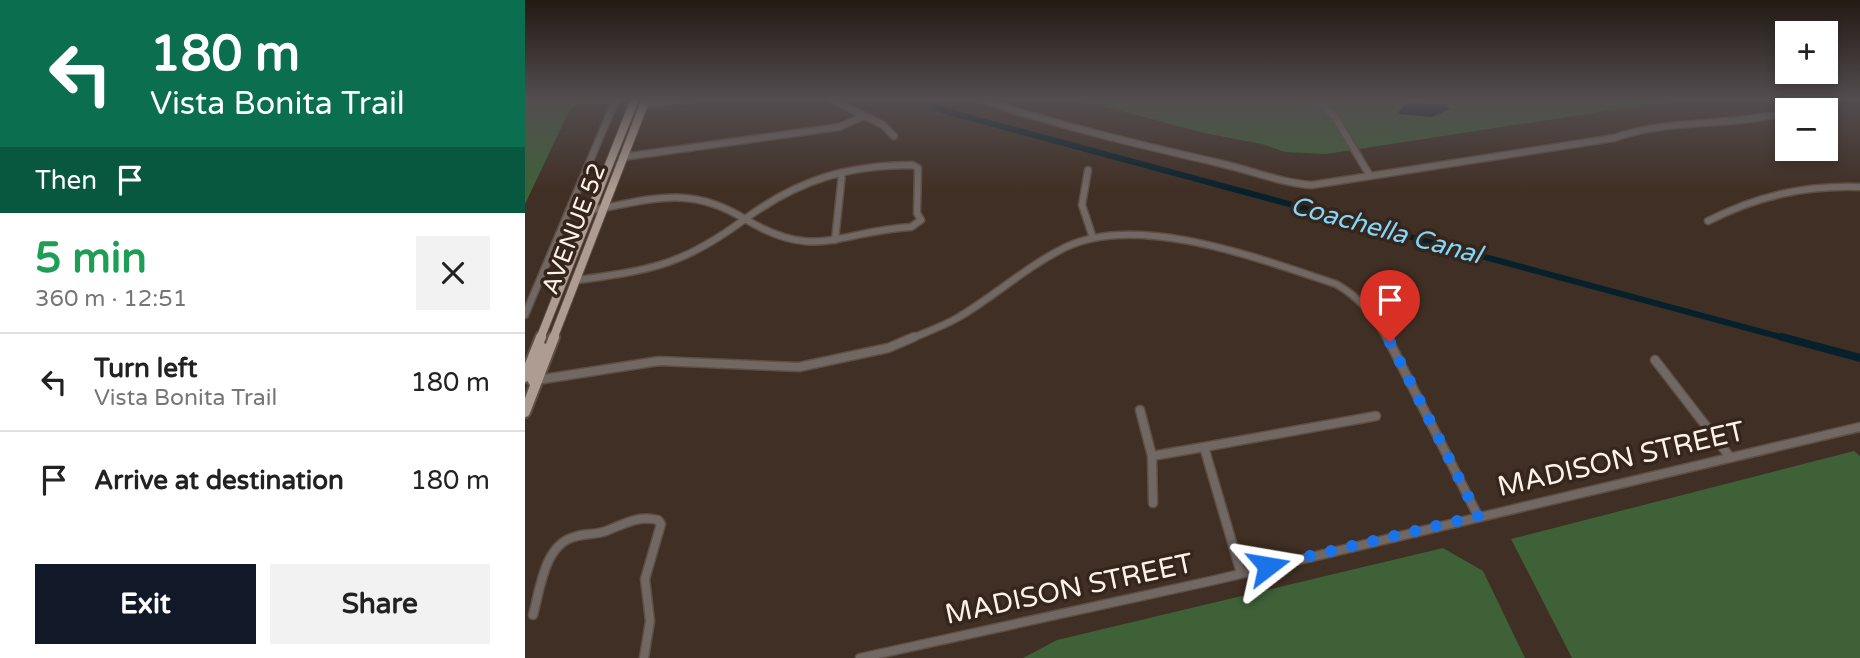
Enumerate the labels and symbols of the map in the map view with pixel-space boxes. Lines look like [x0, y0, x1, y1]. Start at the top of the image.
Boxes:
street label: AVENUE 52 [536, 159, 612, 299]
water label: Coachella Canal [1287, 190, 1488, 271]
pin [1360, 270, 1420, 342]
street label: MADISON STREET [1494, 414, 1748, 504]
position arrow [1231, 529, 1305, 603]
street label: MADISON STREET [942, 546, 1196, 632]

